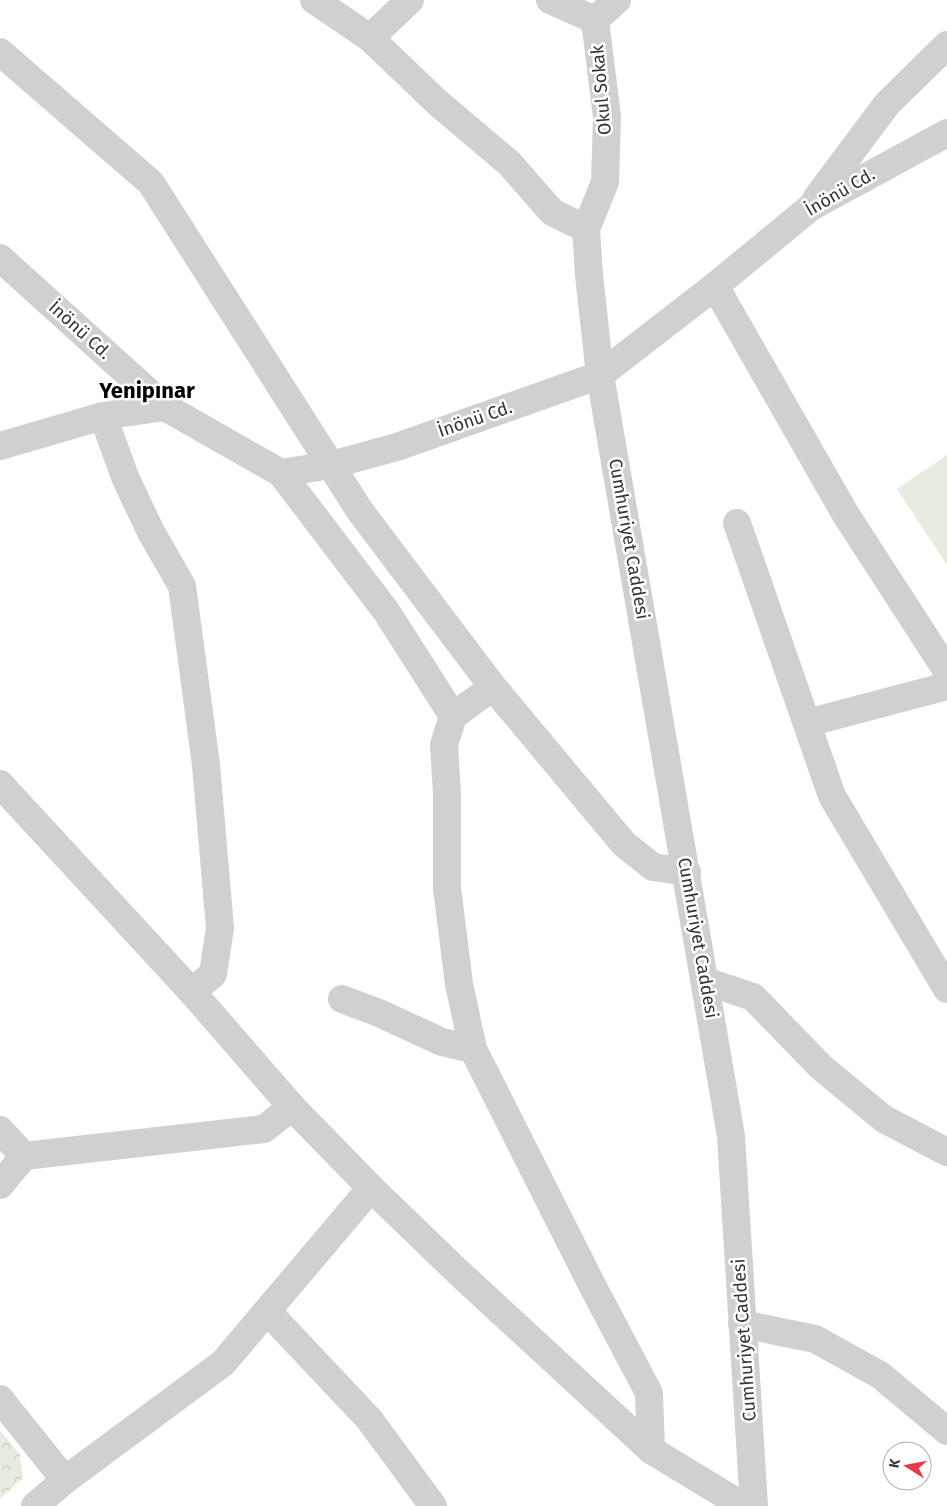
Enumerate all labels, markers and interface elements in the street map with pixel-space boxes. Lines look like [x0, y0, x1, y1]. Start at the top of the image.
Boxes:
street label: Okul Sokak [586, 43, 616, 136]
street label: İnönü Cd. [801, 163, 879, 221]
street label: İnönü Cd. [44, 296, 116, 364]
district label: Yenipınar [98, 377, 195, 404]
street label: İnönü Cd. [435, 396, 515, 442]
street label: Cumhuriyet Caddesi [604, 457, 654, 621]
street label: Cumhuriyet Caddesi [673, 856, 723, 1020]
street label: Cumhuriyet Caddesi [727, 1258, 761, 1422]
north arrow [882, 1441, 932, 1491]
text: K [886, 1457, 904, 1470]

